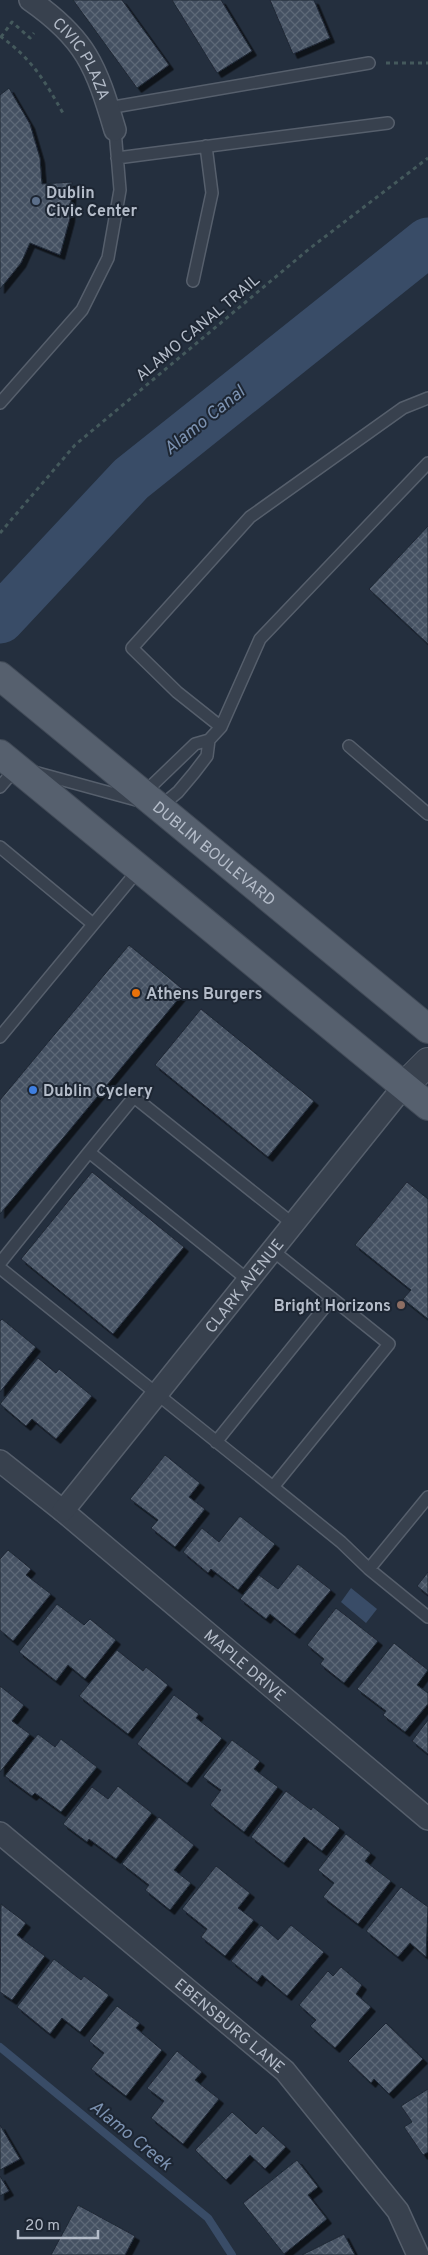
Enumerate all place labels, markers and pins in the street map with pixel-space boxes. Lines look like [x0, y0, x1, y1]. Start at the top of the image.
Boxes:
place label: Dublin Civic Center [46, 184, 137, 222]
marker: Dublin Civic Center [30, 195, 42, 207]
place label: Athens Burgers [146, 985, 262, 1005]
marker: Athens Burgers [130, 987, 142, 999]
place label: Dublin Cyclery [43, 1082, 153, 1102]
marker: Dublin Cyclery [27, 1084, 39, 1096]
place label: Bright Horizons [274, 1297, 391, 1317]
marker: Bright Horizons [395, 1299, 407, 1311]

